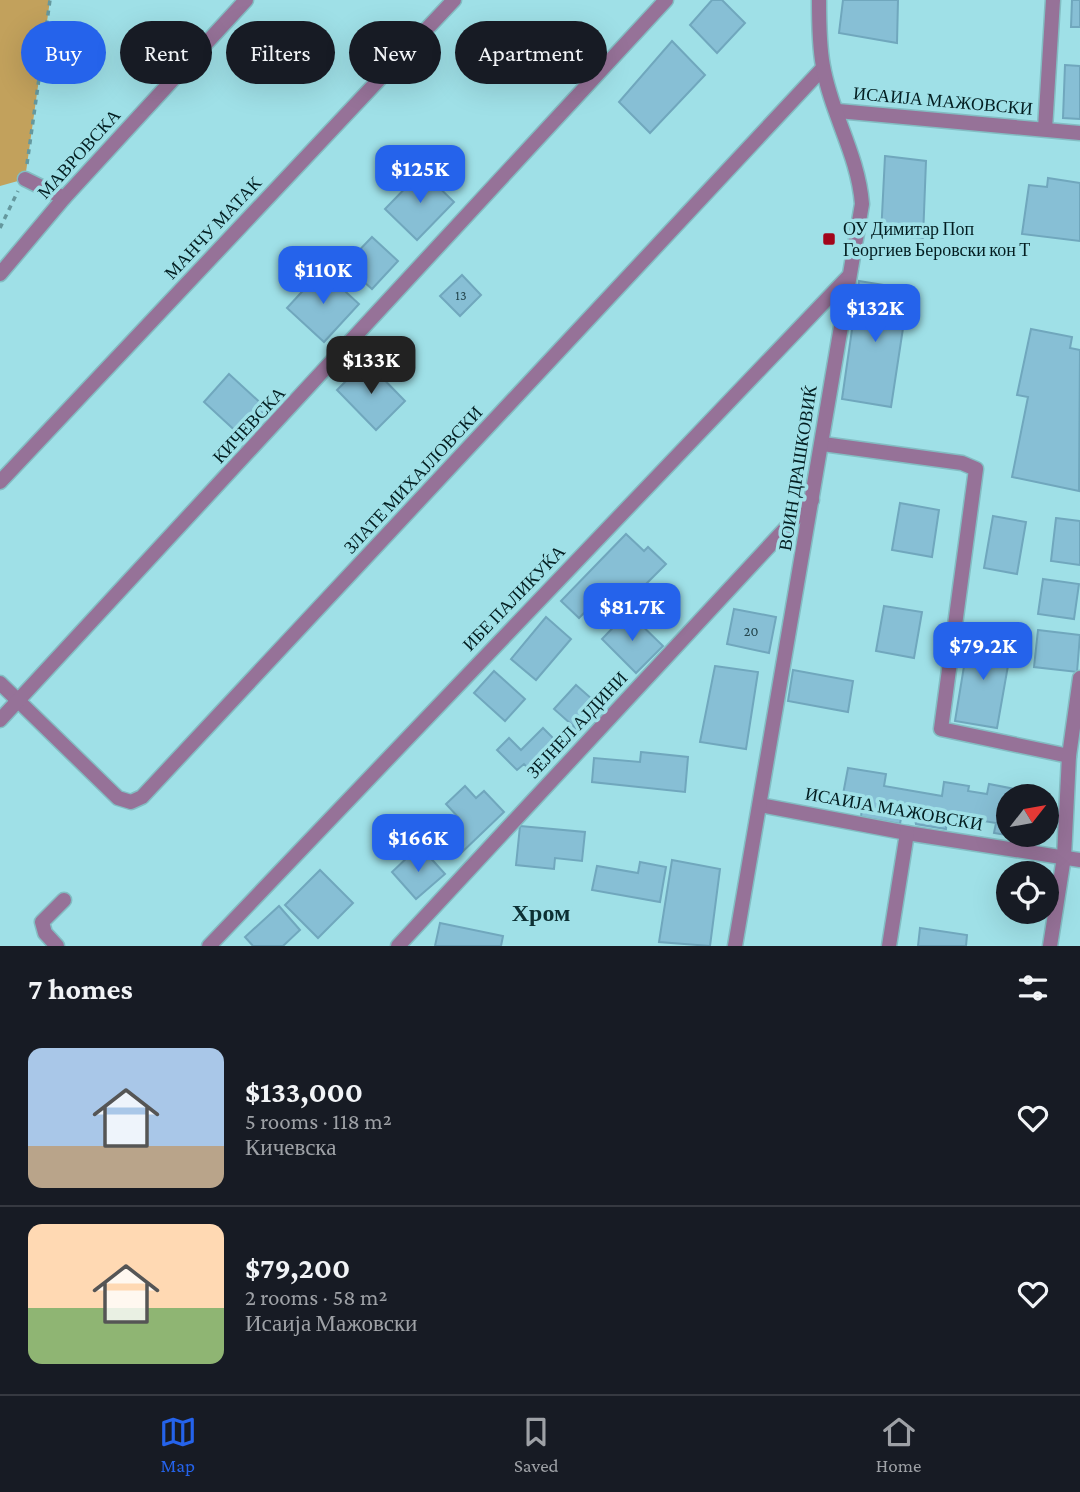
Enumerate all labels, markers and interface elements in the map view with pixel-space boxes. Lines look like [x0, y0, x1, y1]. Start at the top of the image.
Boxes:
chip: Buy [21, 21, 106, 84]
chip: Rent [120, 21, 212, 84]
chip: Filters [226, 21, 335, 84]
chip: New [349, 21, 441, 84]
chip: Apartment [455, 21, 607, 84]
street label: ИСАИЈА МАЖОВСКИ [852, 83, 1034, 119]
street label: МАВРОВСКА [34, 105, 124, 203]
pin: $125K [371, 146, 469, 205]
text: $125K [391, 155, 449, 181]
street label: МАНЧУ МАТАК [161, 172, 266, 283]
place label: ОУ Димитар Поп Георгиев Беровски кон Т [843, 219, 1030, 260]
marker: ОУ Димитар Поп Георгиев Беровски кон Т [821, 231, 837, 247]
pin: $110K [274, 246, 372, 306]
text: $110K [294, 256, 352, 282]
pin: $132K [826, 284, 924, 344]
house number: 13 [455, 287, 467, 303]
text: $132K [846, 294, 904, 320]
pin: $133K [322, 336, 420, 396]
text: $133K [342, 346, 400, 372]
street label: КИЧЕВСКА [209, 383, 289, 467]
street label: ВОИН ДРАШКОВИЌ [774, 383, 821, 552]
street label: ЗЛАТЕ МИХАЈЛОВСКИ [340, 402, 486, 558]
street label: ИБЕ ПАЛИКУЌА [458, 541, 569, 655]
pin: $81.7K [575, 584, 689, 643]
text: $81.7K [599, 593, 665, 619]
pin: $79.2K [926, 622, 1040, 682]
house number: 20 [744, 623, 758, 639]
text: $79.2K [949, 632, 1017, 658]
street label: ЗЕЈНЕЛ АЈДИНИ [523, 668, 631, 782]
street label: ИСАИЈА МАЖОВСКИ [804, 784, 984, 834]
north arrow [996, 784, 1059, 847]
map controls [996, 784, 1059, 924]
pin: $166K [369, 814, 467, 874]
text: $166K [388, 824, 448, 850]
button: locate [996, 861, 1059, 924]
district label: Хром [512, 899, 570, 926]
icon: filters [1014, 969, 1052, 1007]
text: 7 homes [28, 972, 133, 1005]
text: $133,000 [245, 1075, 363, 1108]
icon: home [84, 1076, 168, 1160]
icon: heart [1014, 1099, 1052, 1137]
text: 5 rooms · 118 m² [245, 1108, 392, 1134]
text: Кичевска [245, 1134, 336, 1160]
text: $79,200 [245, 1251, 350, 1284]
icon: home [84, 1252, 168, 1336]
icon: heart [1014, 1275, 1052, 1313]
text: 2 rooms · 58 m² [245, 1284, 387, 1310]
text: Исаија Мажовски [245, 1310, 417, 1336]
tab: Map [159, 1413, 197, 1476]
tab: Saved [514, 1413, 559, 1476]
tab: Home [876, 1413, 921, 1476]

